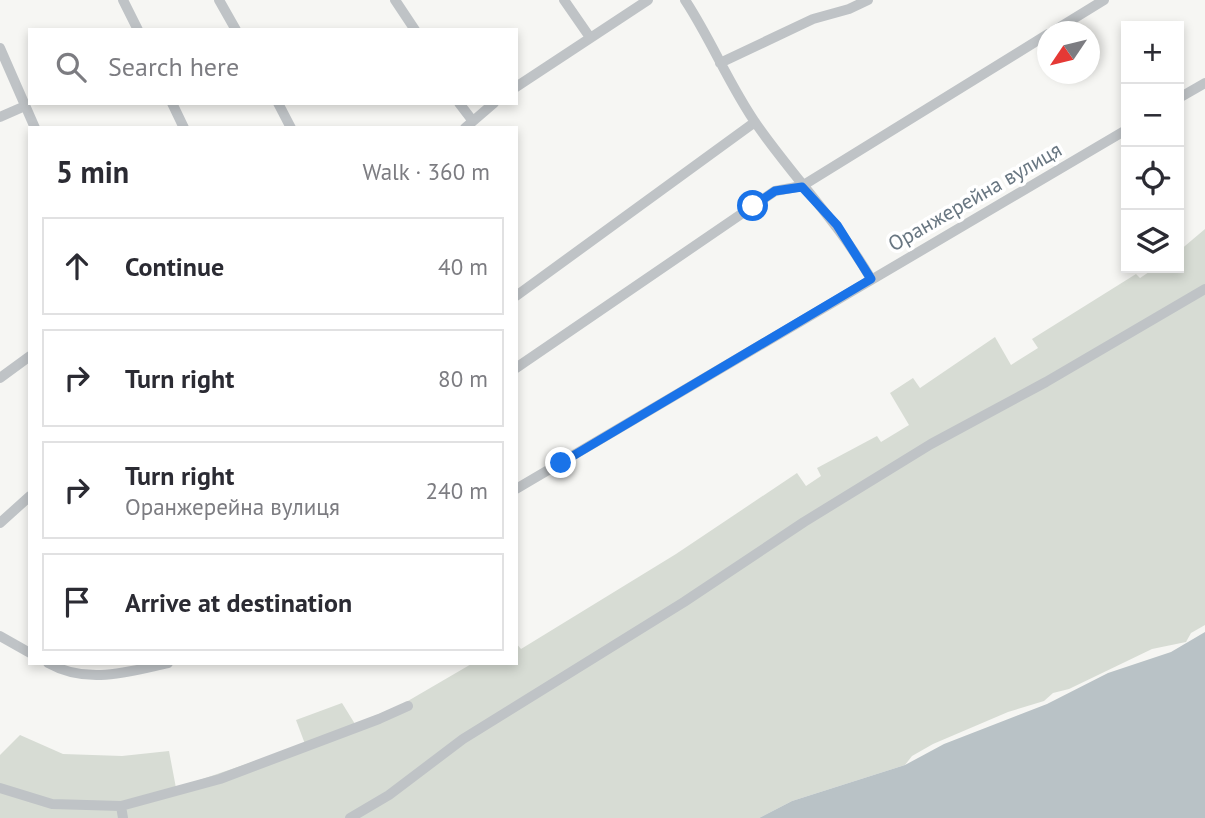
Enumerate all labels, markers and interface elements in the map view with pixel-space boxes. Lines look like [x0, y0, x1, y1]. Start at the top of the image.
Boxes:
north arrow [1037, 21, 1100, 84]
map controls [1121, 21, 1184, 273]
button: + [1121, 21, 1184, 84]
search box [28, 28, 518, 105]
icon: search [52, 48, 90, 86]
text: Search here [108, 50, 239, 83]
button: − [1121, 84, 1184, 147]
street label: Оранжерейна вулиця [883, 136, 1066, 257]
button: locate [1121, 147, 1184, 210]
text: 5 min [56, 152, 129, 191]
text: Walk · 360 m [363, 157, 490, 186]
route start [737, 190, 768, 221]
button: layers [1121, 210, 1184, 273]
icon: ahead [58, 247, 96, 285]
text: Continue [125, 250, 224, 283]
text: 40 m [438, 252, 488, 281]
icon: right [58, 359, 96, 397]
text: Turn right [125, 362, 234, 395]
text: 80 m [438, 364, 488, 393]
route end [545, 447, 576, 478]
text: Turn right [125, 459, 234, 492]
icon: right [58, 471, 96, 509]
text: 240 m [426, 476, 488, 505]
text: Оранжерейна вулиця [125, 492, 340, 521]
icon: arrive [58, 583, 96, 621]
text: Arrive at destination [125, 586, 352, 619]

